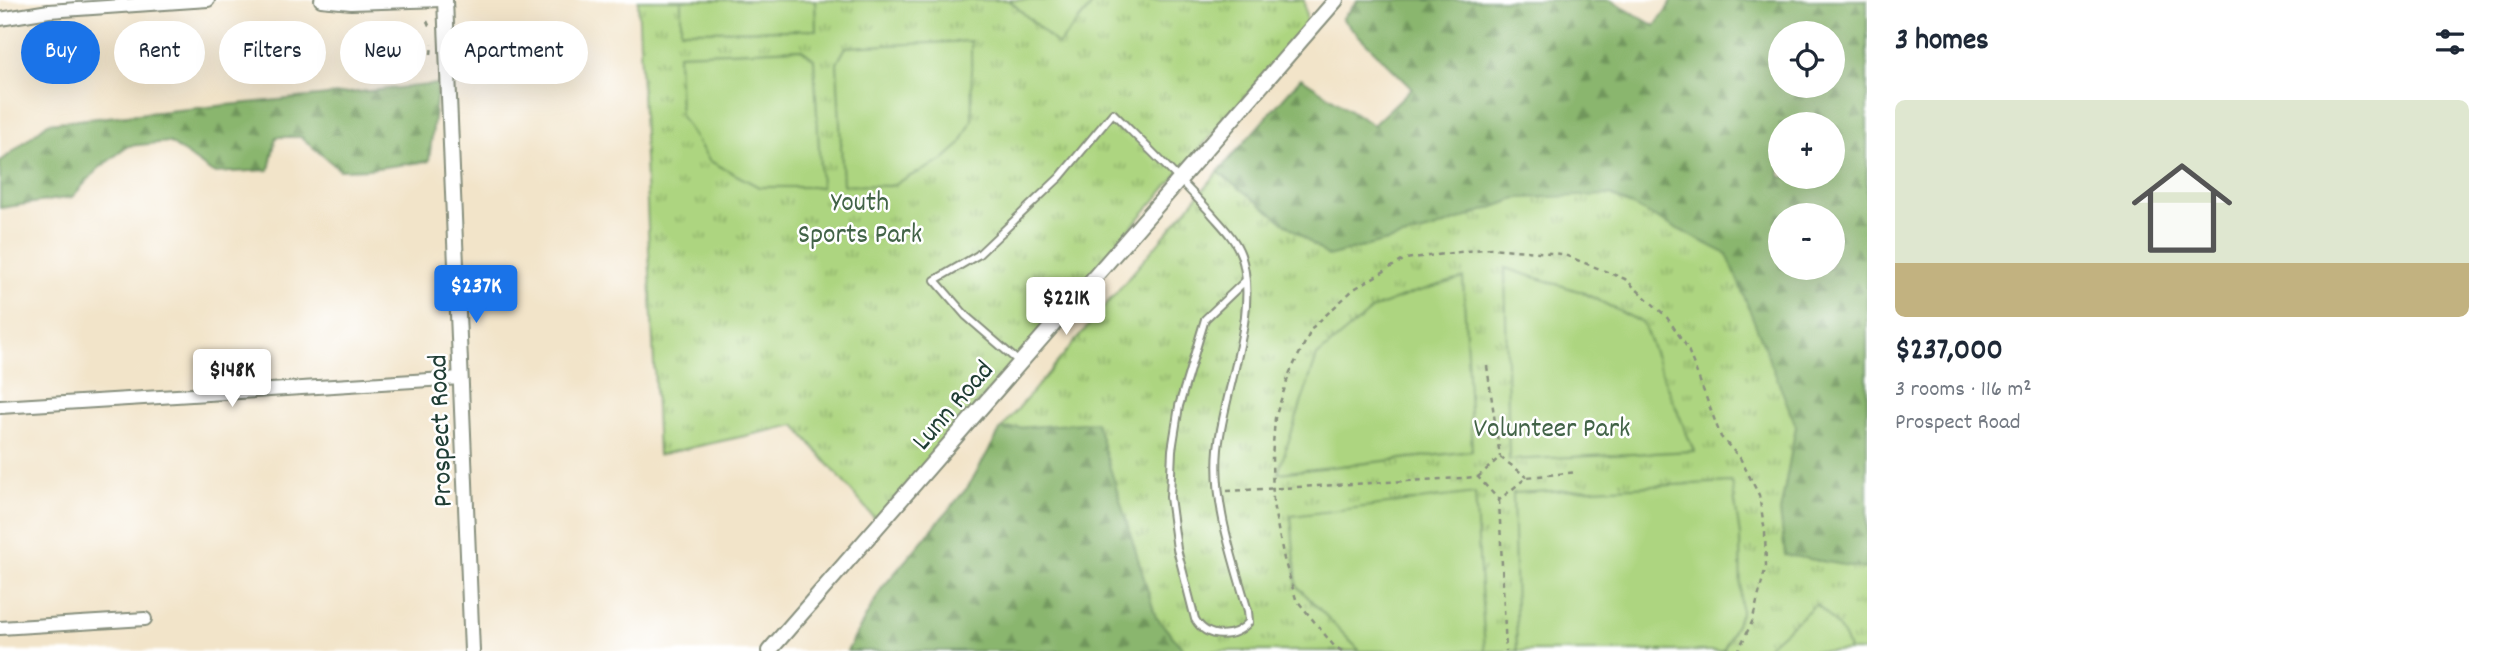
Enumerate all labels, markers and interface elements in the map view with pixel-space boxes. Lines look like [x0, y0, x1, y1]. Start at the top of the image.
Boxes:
chip: Buy [21, 21, 100, 84]
chip: Rent [114, 21, 205, 84]
chip: Filters [219, 21, 326, 84]
chip: New [340, 21, 426, 84]
chip: Apartment [440, 21, 588, 84]
map controls [1768, 21, 1845, 280]
button: locate [1768, 21, 1845, 98]
text: 3 homes [1895, 21, 1989, 64]
icon: filters [2431, 23, 2469, 61]
button: + [1768, 112, 1845, 189]
icon: home [2119, 145, 2245, 271]
park label: Youth Sports Park [798, 185, 922, 257]
button: − [1768, 203, 1845, 280]
pin: $237K [427, 266, 525, 325]
text: $237K [450, 271, 502, 304]
pin: $221K [1017, 278, 1115, 337]
text: $221K [1042, 283, 1090, 316]
text: $237,000 [1895, 331, 2003, 374]
pin: $148K [183, 350, 281, 409]
street label: Lunn Road [904, 353, 1005, 461]
street label: Prospect Road [420, 354, 466, 508]
text: $148K [209, 355, 255, 388]
text: 3 rooms · 116 m² [1895, 374, 2032, 407]
text: Prospect Road [1895, 407, 2021, 440]
park label: Volunteer Park [1473, 411, 1631, 451]

